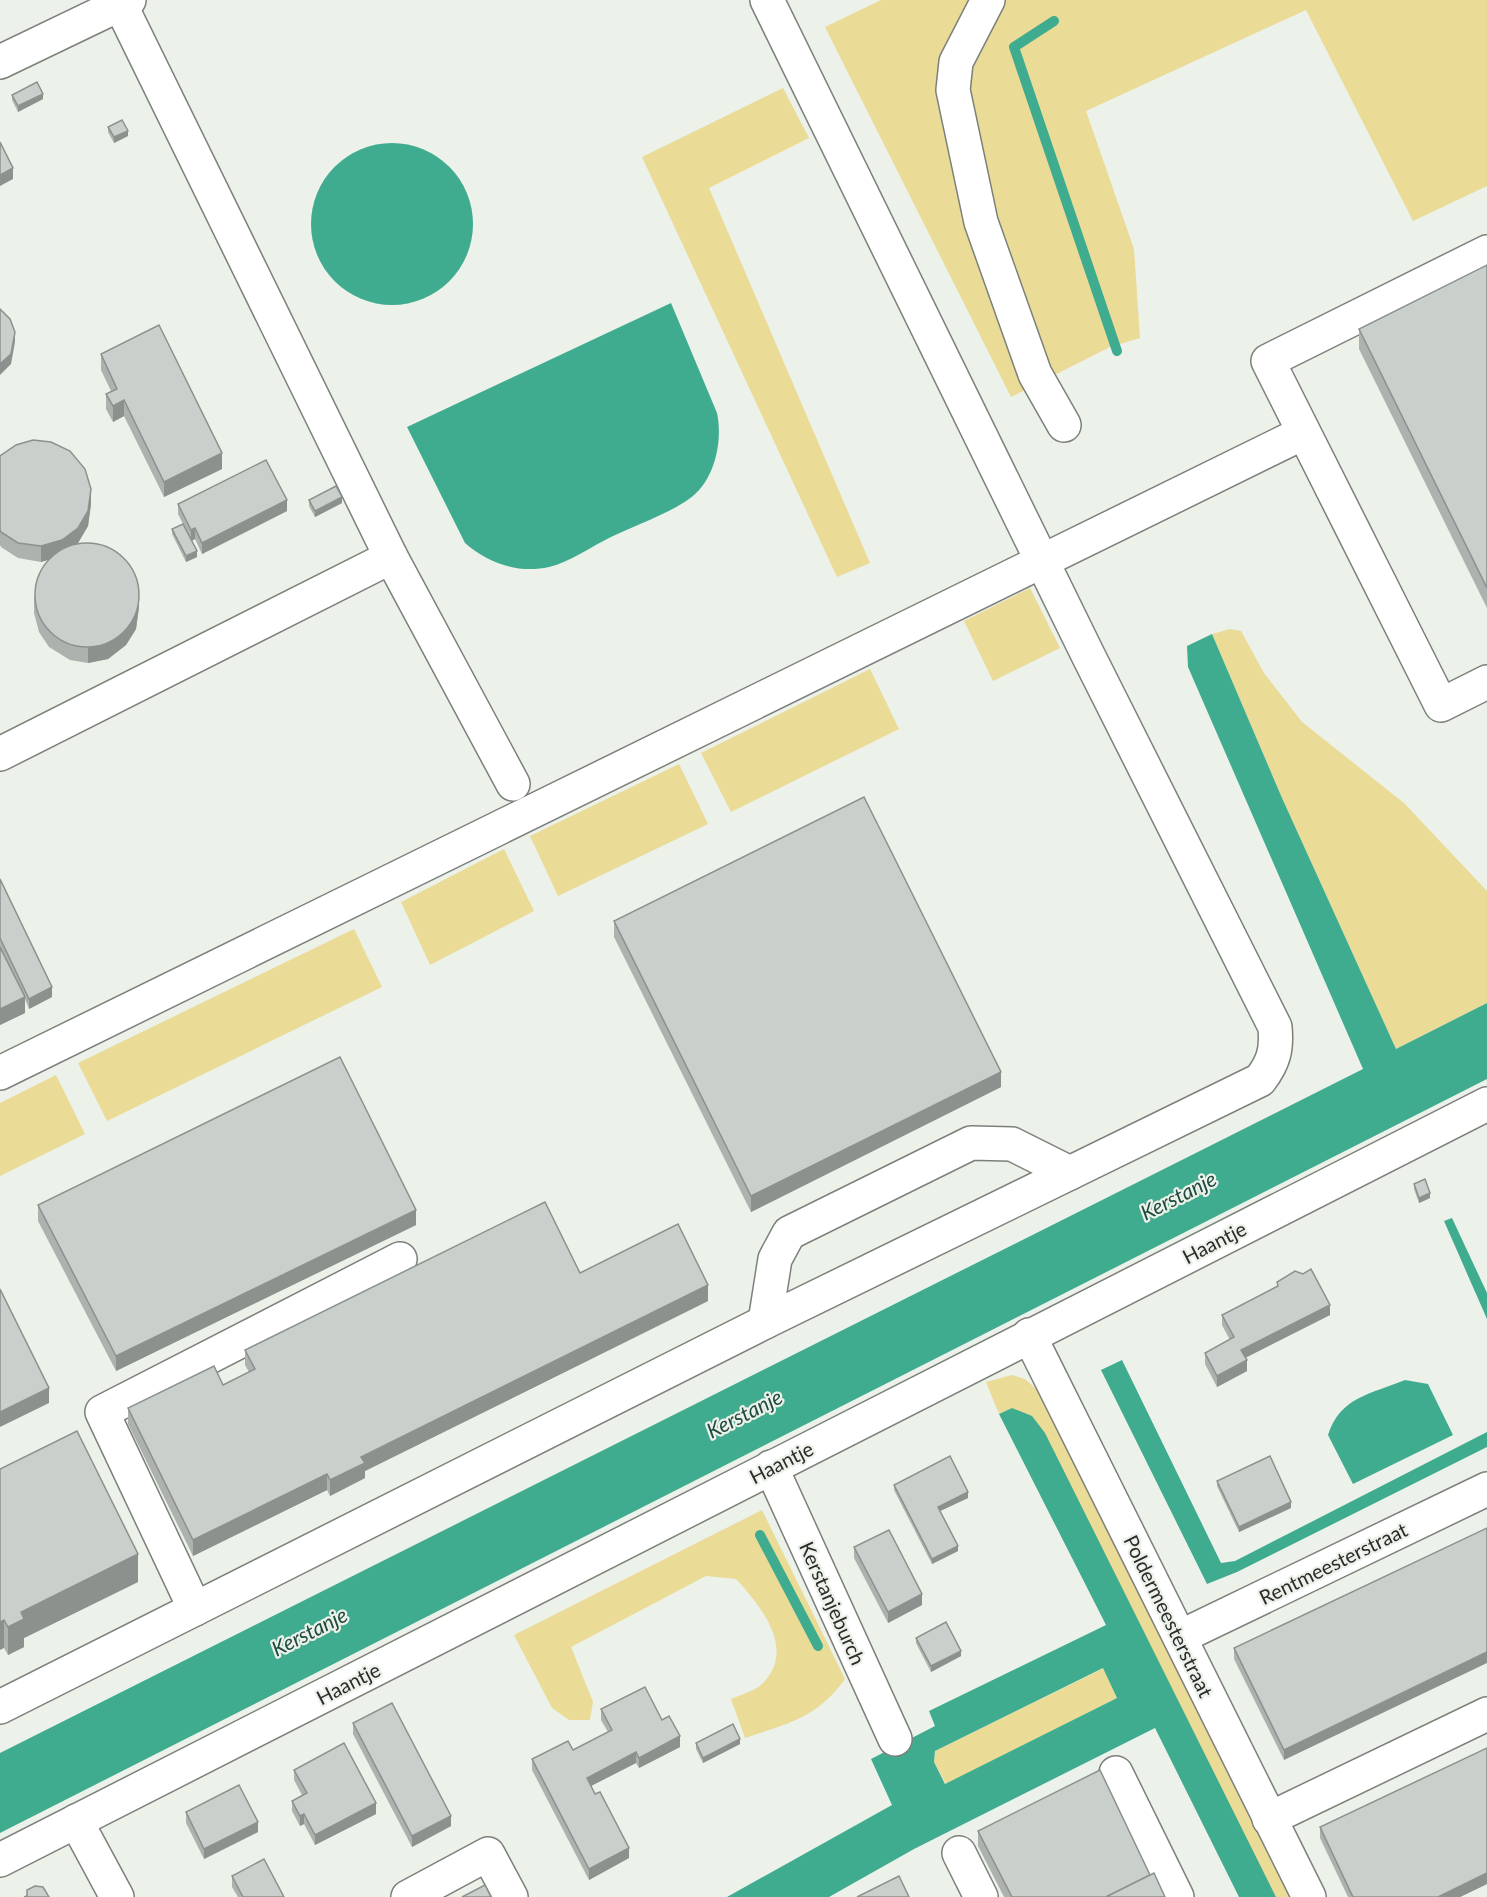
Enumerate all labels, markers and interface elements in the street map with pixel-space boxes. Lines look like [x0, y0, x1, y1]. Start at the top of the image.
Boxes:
water label: Kerstanje [1136, 1165, 1220, 1225]
street label: Haantje [1178, 1216, 1250, 1268]
water label: Kerstanje [702, 1383, 786, 1443]
street label: Haantje [745, 1436, 817, 1488]
street label: Rentmeesterstraat [1255, 1517, 1411, 1609]
street label: Poldermeesterstraat [1119, 1531, 1219, 1701]
street label: Kerstanjeburch [795, 1538, 871, 1668]
water label: Kerstanje [267, 1601, 351, 1661]
street label: Haantje [312, 1657, 384, 1709]

